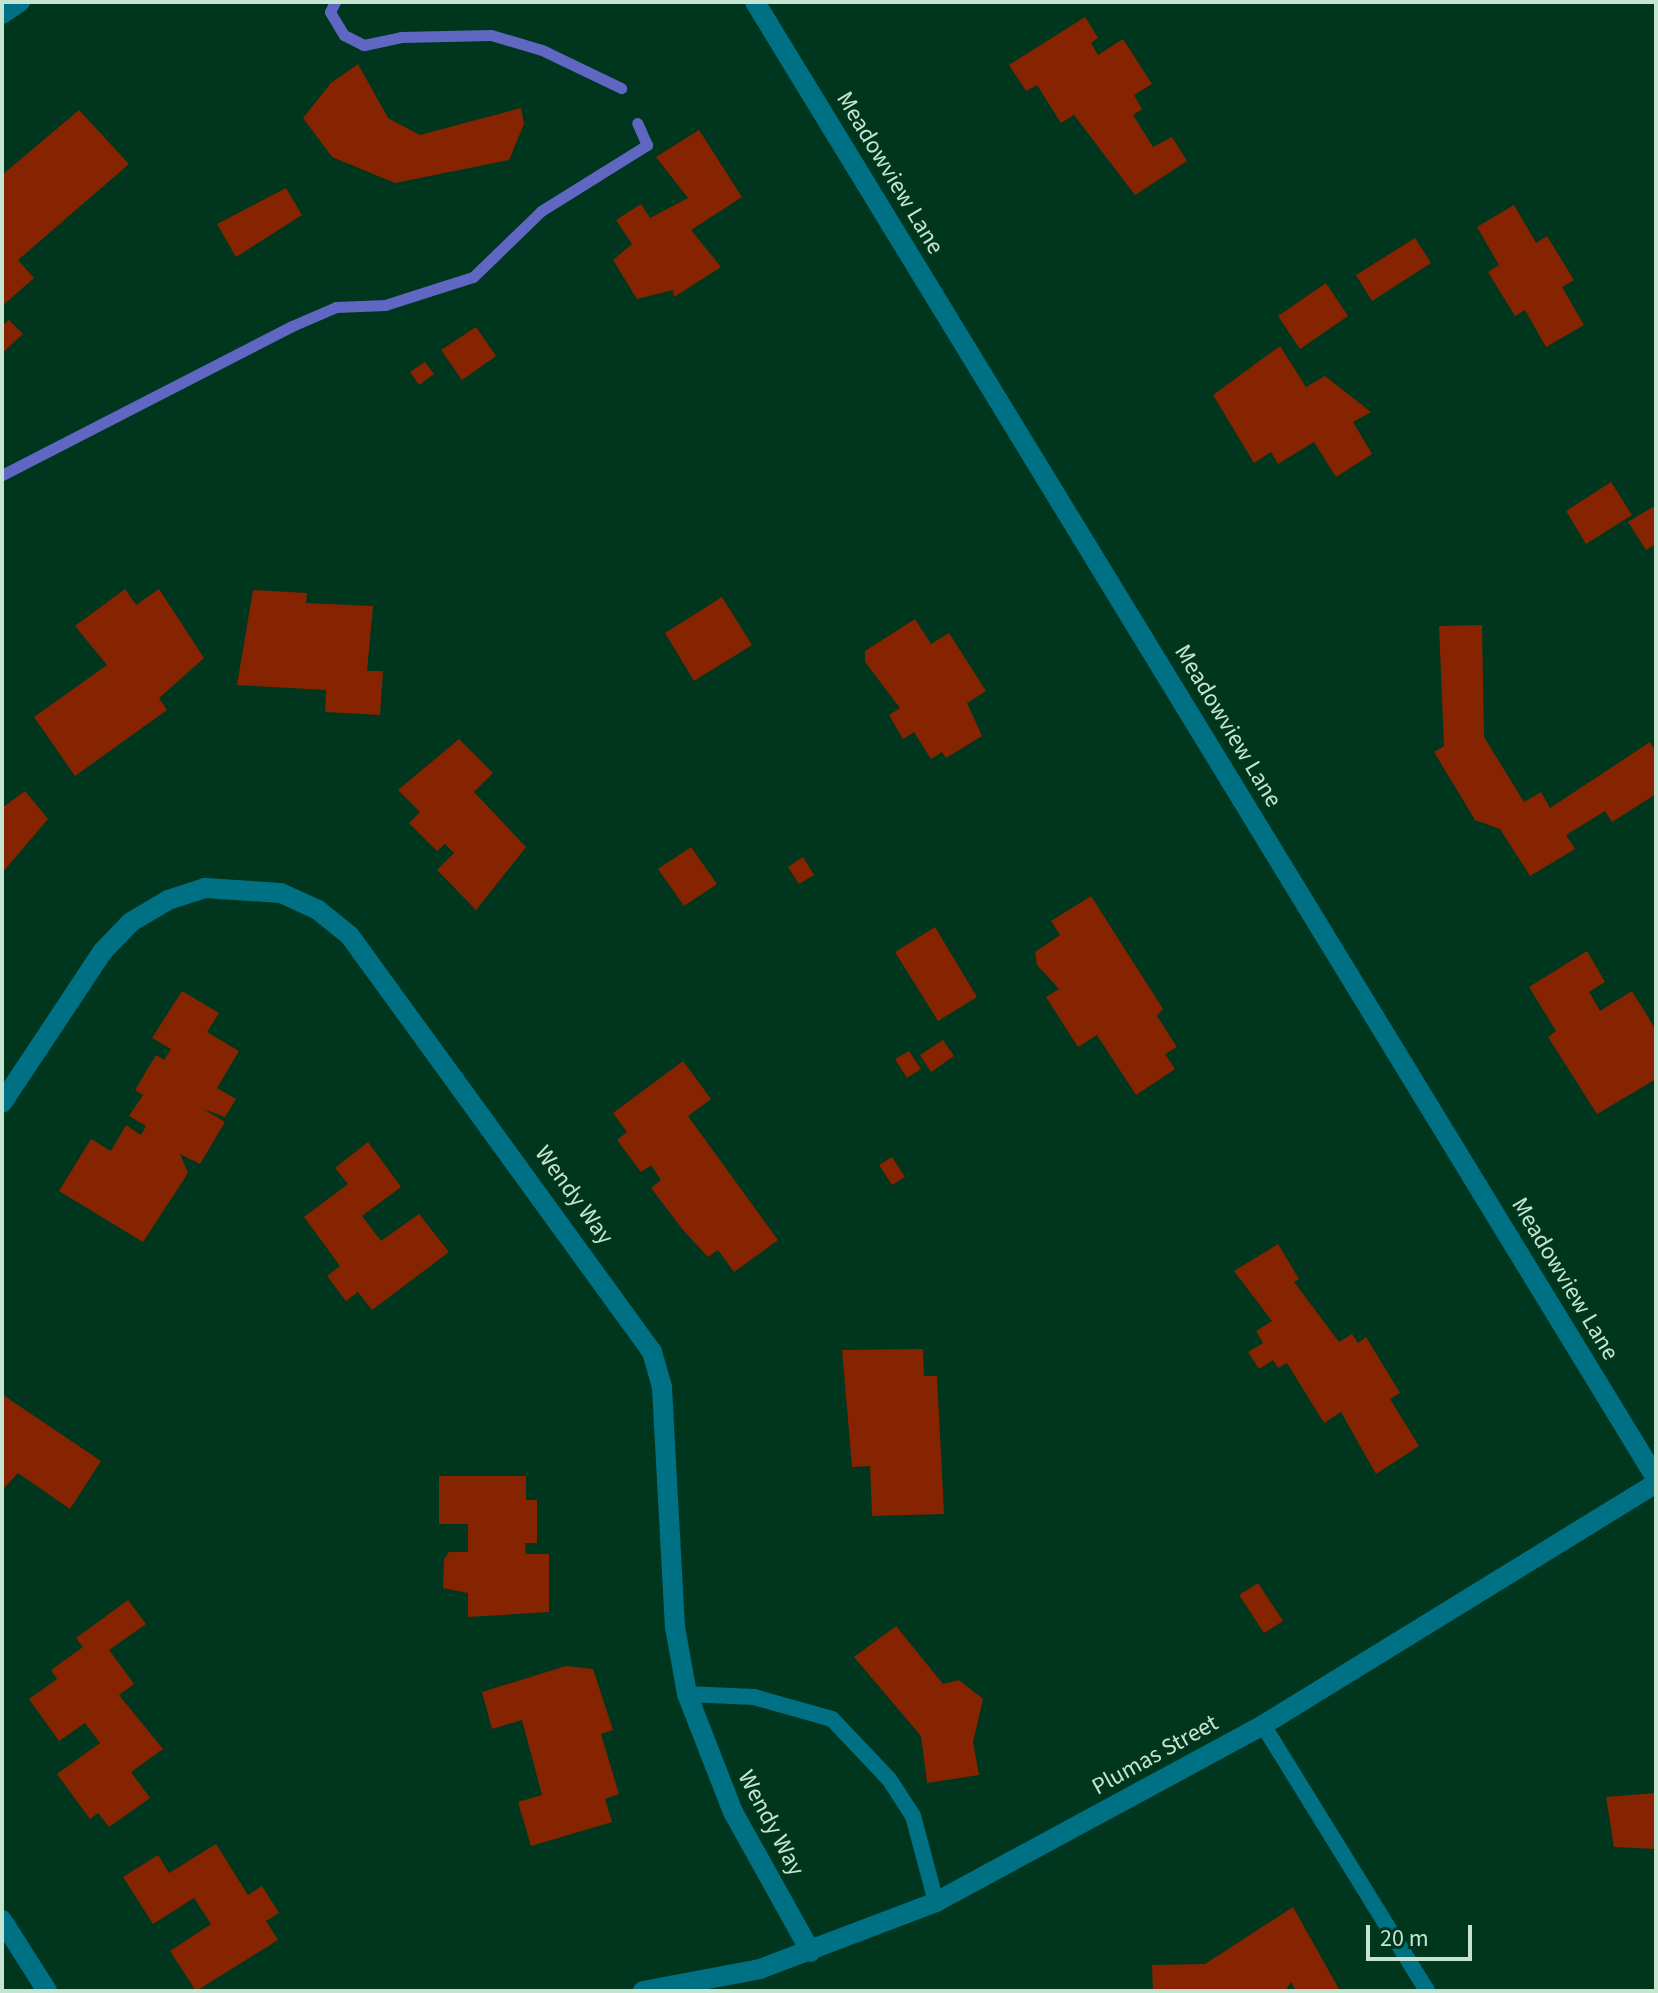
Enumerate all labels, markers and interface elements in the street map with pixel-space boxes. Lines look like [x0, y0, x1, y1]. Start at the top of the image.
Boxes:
street label: Meadowview Lane [830, 86, 950, 260]
street label: Meadowview Lane [1168, 639, 1288, 813]
street label: Wendy Way [529, 1140, 619, 1250]
street label: Meadowview Lane [1505, 1192, 1625, 1366]
street label: Plumas Street [1087, 1709, 1223, 1801]
street label: Wendy Way [731, 1765, 811, 1881]
scale bar [1370, 1909, 1476, 1959]
text: 20 m [1380, 1921, 1429, 1956]

